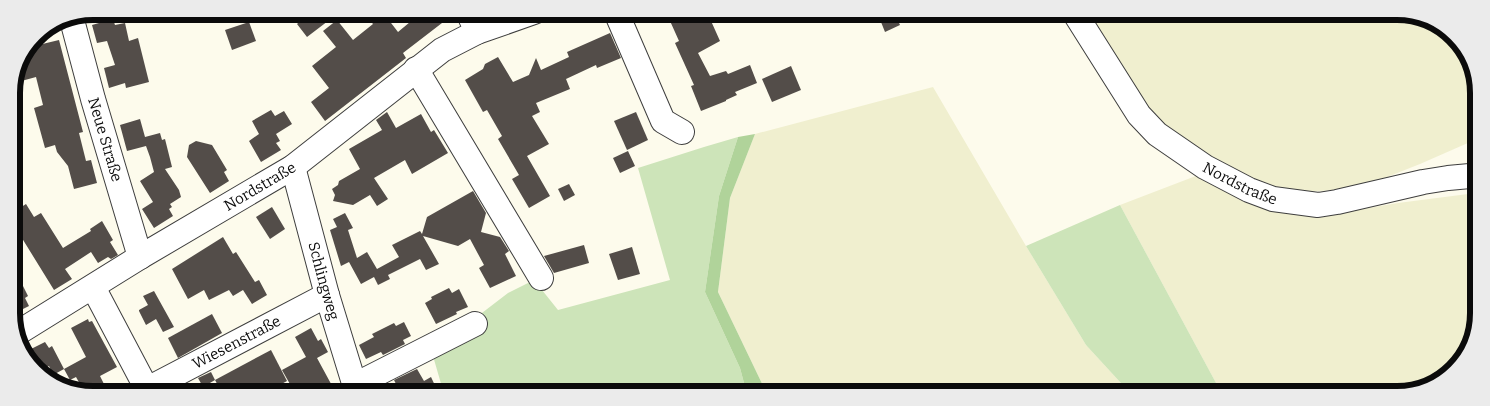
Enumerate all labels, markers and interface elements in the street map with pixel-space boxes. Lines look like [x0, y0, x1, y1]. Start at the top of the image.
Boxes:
street label: Neue Straße [84, 95, 126, 184]
street label: Nordstraße [221, 158, 299, 215]
street label: Nordstraße [1200, 158, 1280, 209]
street label: Schlingweg [304, 240, 343, 322]
street label: Wiesenstraße [189, 312, 284, 373]

